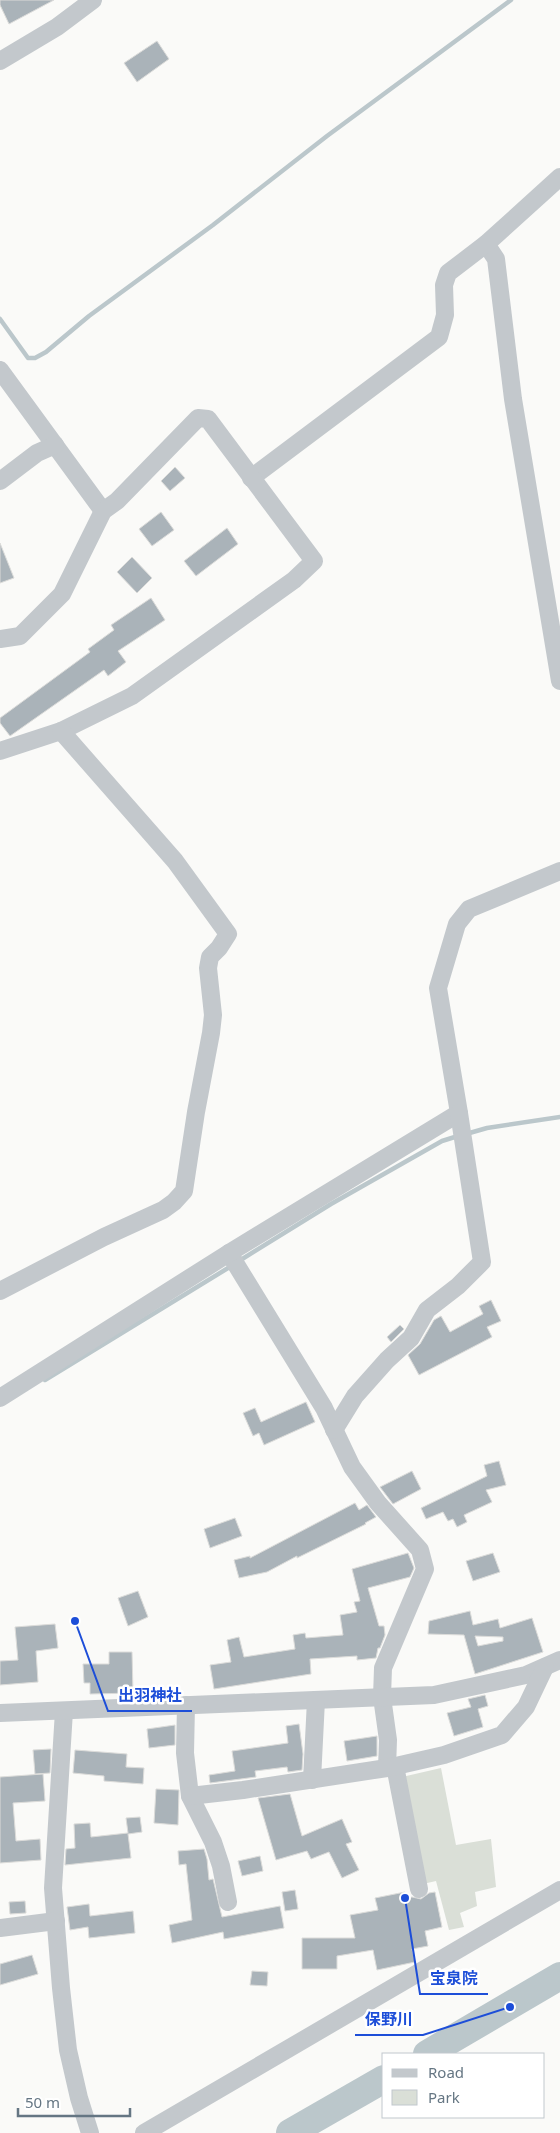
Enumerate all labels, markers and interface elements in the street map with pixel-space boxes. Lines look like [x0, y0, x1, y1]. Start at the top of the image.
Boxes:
callout: 出羽神社 [108, 1680, 192, 1711]
text: 出羽神社 [118, 1684, 182, 1706]
callout: 宝泉院 [420, 1963, 488, 1994]
text: 宝泉院 [430, 1967, 478, 1989]
callout: 保野川 [355, 2004, 423, 2035]
text: 保野川 [365, 2008, 413, 2030]
legend [382, 2053, 545, 2118]
text: Road [428, 2062, 464, 2082]
scale bar [18, 2086, 130, 2118]
text: Park [428, 2087, 460, 2107]
text: 50 m [25, 2092, 60, 2112]

